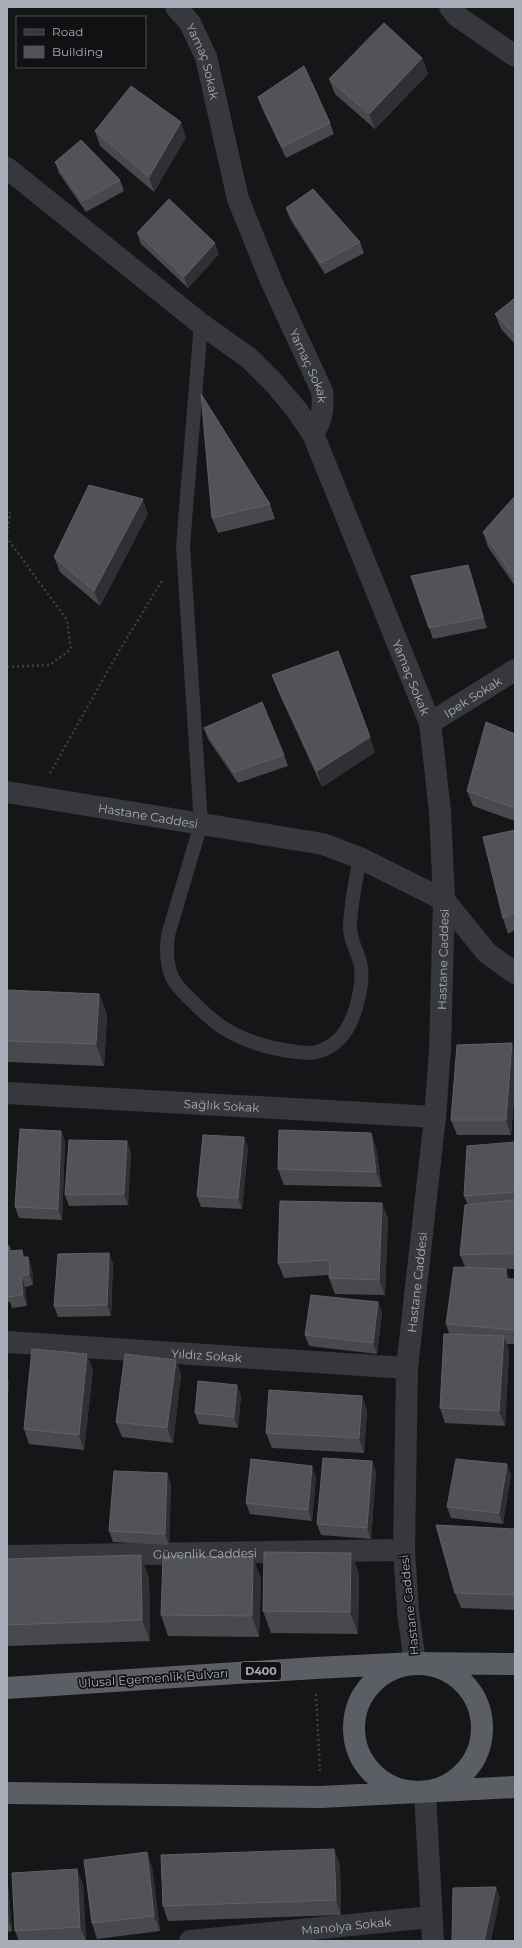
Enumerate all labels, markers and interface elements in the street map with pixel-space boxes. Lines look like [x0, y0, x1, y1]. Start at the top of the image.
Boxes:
legend [16, 16, 146, 68]
street label: Yamaç Sokak [184, 20, 223, 102]
text: Road [52, 24, 83, 39]
text: Building [52, 44, 103, 59]
street label: Yamaç Sokak [287, 326, 330, 404]
street label: Yamaç Sokak [390, 638, 434, 718]
street label: Ipek Sokak [441, 672, 505, 720]
street label: Hastane Caddesi [97, 800, 199, 831]
street label: Hastane Caddesi [434, 909, 451, 1010]
street label: Sağlık Sokak [183, 1095, 261, 1115]
street label: Hastane Caddesi [404, 1231, 430, 1333]
street label: Yıldız Sokak [171, 1345, 243, 1365]
street label: Güvenlik Caddesi [153, 1545, 257, 1561]
street label: Hastane Caddesi [396, 1554, 422, 1656]
road number: D400 [241, 1662, 281, 1680]
street label: Ulusal Egemenlik Bulvarı [78, 1665, 228, 1691]
street label: Manolya Sokak [301, 1913, 393, 1937]

